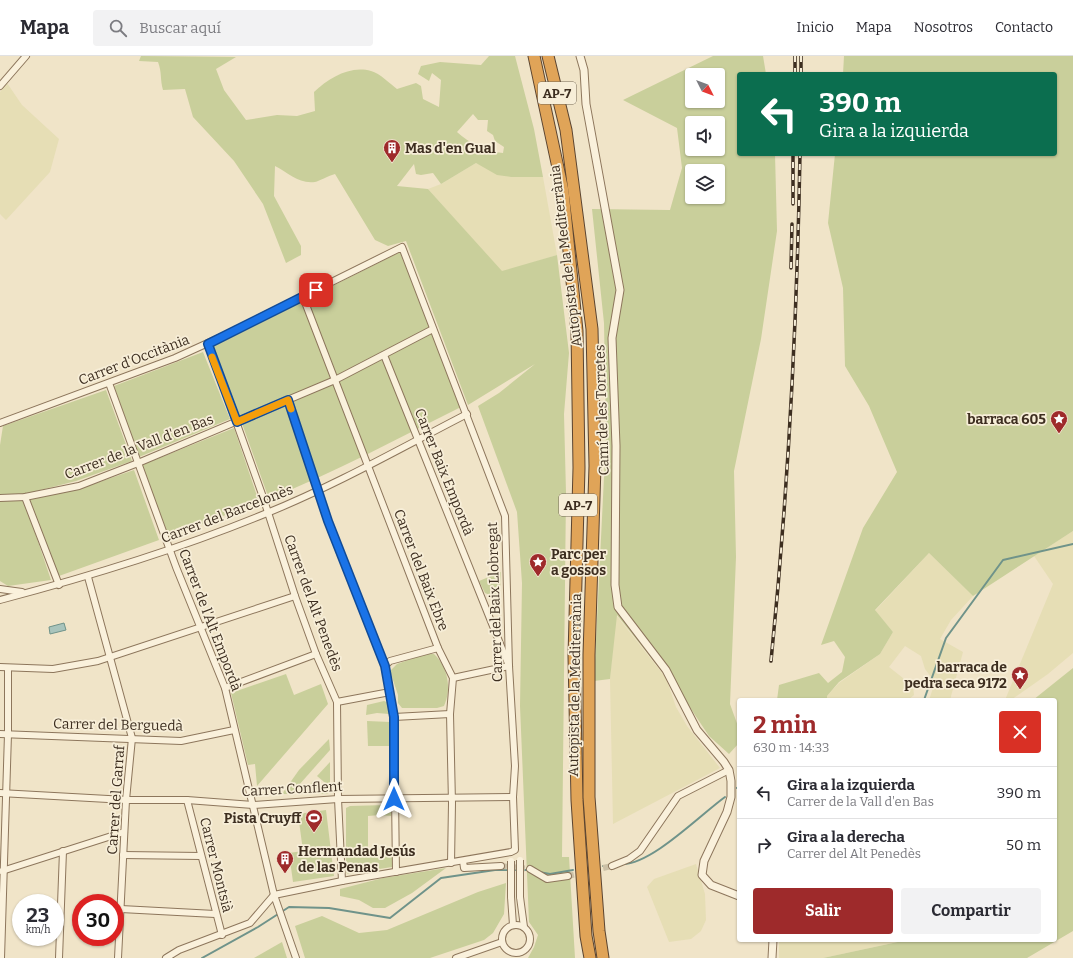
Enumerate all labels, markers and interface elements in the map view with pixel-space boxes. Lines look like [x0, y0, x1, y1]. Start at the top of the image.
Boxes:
search box [93, 10, 373, 46]
text: Mapa [20, 16, 69, 39]
icon: search [107, 17, 129, 39]
text: Buscar aquí [139, 19, 221, 37]
text: Inicio [797, 19, 834, 36]
text: Mapa [856, 19, 892, 36]
text: Nosotros [914, 19, 973, 36]
text: Contacto [995, 19, 1053, 36]
north arrow [685, 68, 725, 108]
map controls [685, 68, 725, 204]
road number: AP-7 [538, 82, 576, 104]
text: 390 m [819, 86, 901, 119]
icon: left [753, 88, 805, 140]
button: sound [685, 116, 725, 156]
text: Gira a la izquierda [819, 120, 969, 142]
building icon: Mas d'en Gual [382, 138, 402, 163]
place label: Mas d'en Gual [405, 140, 497, 157]
street label: Autopista de la Mediterrània [546, 164, 586, 348]
button: layers [685, 164, 725, 204]
pin [299, 273, 333, 307]
icon: arrive [305, 279, 327, 301]
street label: Carrer d'Occitània [76, 331, 192, 389]
street label: Camí de les Torretes [591, 344, 613, 476]
street label: Carrer Baix Empordà [411, 406, 477, 538]
place icon: barraca 605 [1049, 409, 1069, 434]
street label: Carrer de la Vall d'en Bas [62, 411, 216, 483]
place label: barraca 605 [967, 411, 1046, 428]
street label: Carrer del Barcelonès [159, 481, 295, 547]
road number: AP-7 [559, 494, 597, 516]
street label: Carrer del Baix Ebre [390, 507, 452, 633]
street label: Carrer del Baix Llobregat [484, 522, 506, 682]
street label: Carrer del Alt Penedès [280, 532, 346, 674]
place label: Parc per a gossos [551, 546, 606, 579]
street label: Carrer de l'Alt Empordà [175, 547, 245, 694]
place icon: Parc per a gossos [528, 552, 548, 577]
street label: Autopista de la Mediterrània [565, 593, 585, 777]
place label: barraca de pedra seca 9172 [904, 659, 1007, 692]
place icon: barraca de pedra seca 9172 [1010, 665, 1030, 690]
text: 2 min [753, 711, 817, 739]
button: close [999, 711, 1041, 753]
street label: Carrer del Berguedà [53, 715, 184, 735]
text: 630 m · 14:33 [753, 740, 829, 755]
street label: Carrer del Garraf [104, 744, 128, 855]
text: Gira a la izquierda [787, 776, 915, 794]
street label: Carrer Conflent [241, 778, 343, 800]
position arrow [373, 778, 415, 820]
icon: left [753, 782, 775, 804]
text: 390 m [997, 784, 1041, 802]
text: Carrer de la Vall d'en Bas [787, 794, 934, 809]
sports icon: Pista Cruyff [304, 808, 324, 833]
place label: Pista Cruyff [224, 810, 302, 827]
street label: Carrer Montsià [196, 816, 236, 915]
text: Gira a la derecha [787, 828, 905, 846]
icon: right [753, 834, 775, 856]
text: 50 m [1006, 836, 1041, 854]
place label: Hermandad Jesús de las Penas [298, 843, 416, 876]
text: Carrer del Alt Penedès [787, 846, 921, 861]
building icon: Hermandad Jesús de las Penas [275, 849, 295, 874]
button: Salir [753, 888, 893, 934]
button: Compartir [901, 888, 1041, 934]
speed limit sign: 30 [72, 894, 124, 946]
text: 23 [27, 903, 49, 927]
text: km/h [26, 924, 50, 936]

